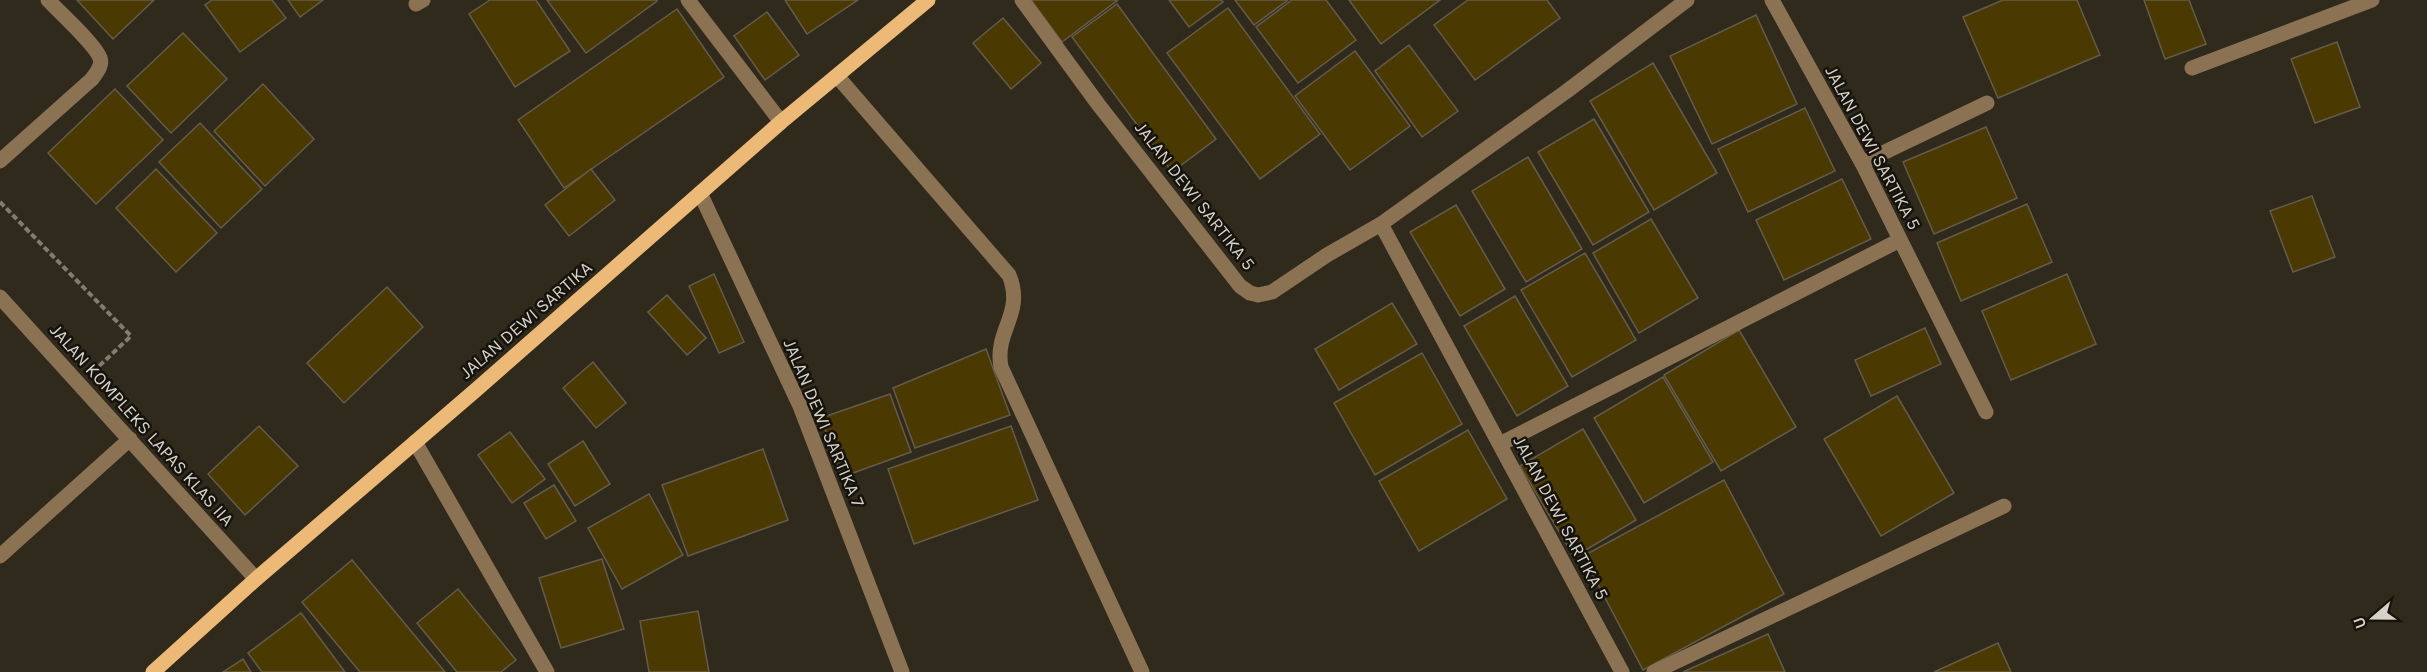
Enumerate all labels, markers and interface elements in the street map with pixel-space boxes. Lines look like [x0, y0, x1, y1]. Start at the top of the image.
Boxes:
street label: JALAN DEWI SARTIKA 5 [1820, 62, 1926, 234]
street label: JALAN DEWI SARTIKA 5 [1130, 117, 1260, 275]
street label: JALAN DEWI SARTIKA [455, 257, 597, 383]
street label: JALAN KOMPLEKS LAPAS KLAS IIA [45, 319, 239, 531]
street label: JALAN DEWI SARTIKA 7 [779, 336, 870, 511]
street label: JALAN DEWI SARTIKA 5 [1508, 432, 1614, 604]
north arrow [2343, 588, 2403, 648]
text: U [2349, 615, 2370, 631]

